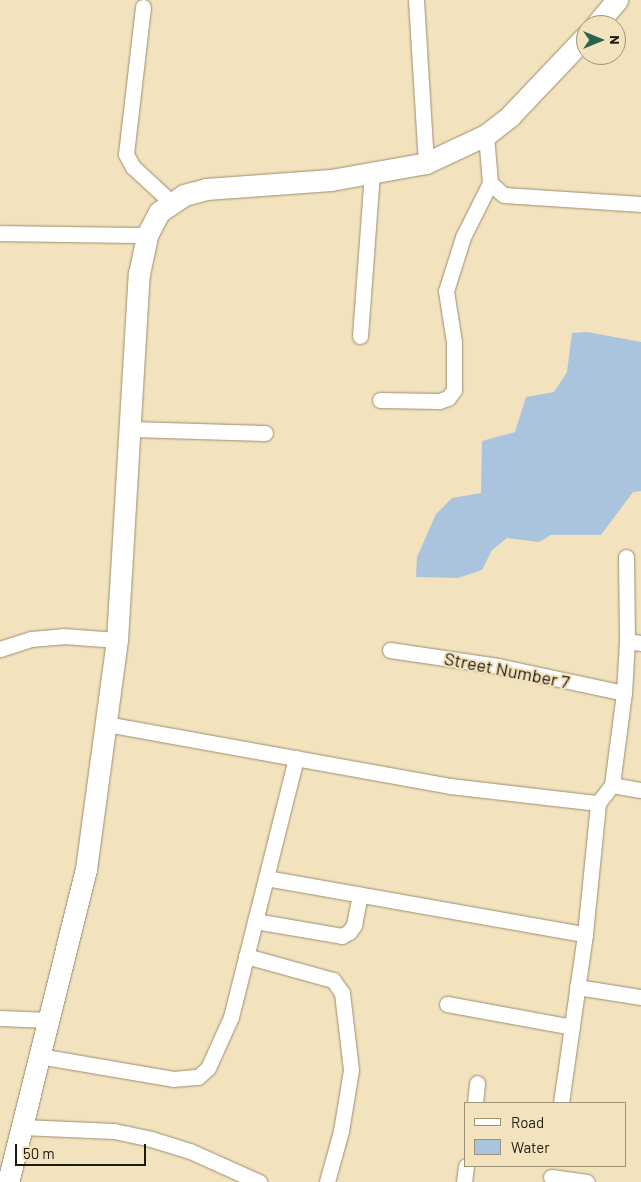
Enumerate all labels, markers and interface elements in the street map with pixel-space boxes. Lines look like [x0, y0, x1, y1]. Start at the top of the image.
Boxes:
north arrow [576, 15, 626, 65]
text: N [607, 35, 624, 45]
street label: Street Number 7 [442, 647, 572, 693]
legend [463, 1102, 626, 1167]
text: Road [511, 1113, 544, 1131]
scale bar [18, 1134, 149, 1166]
text: Water [511, 1138, 550, 1156]
text: 50 m [23, 1144, 55, 1162]

